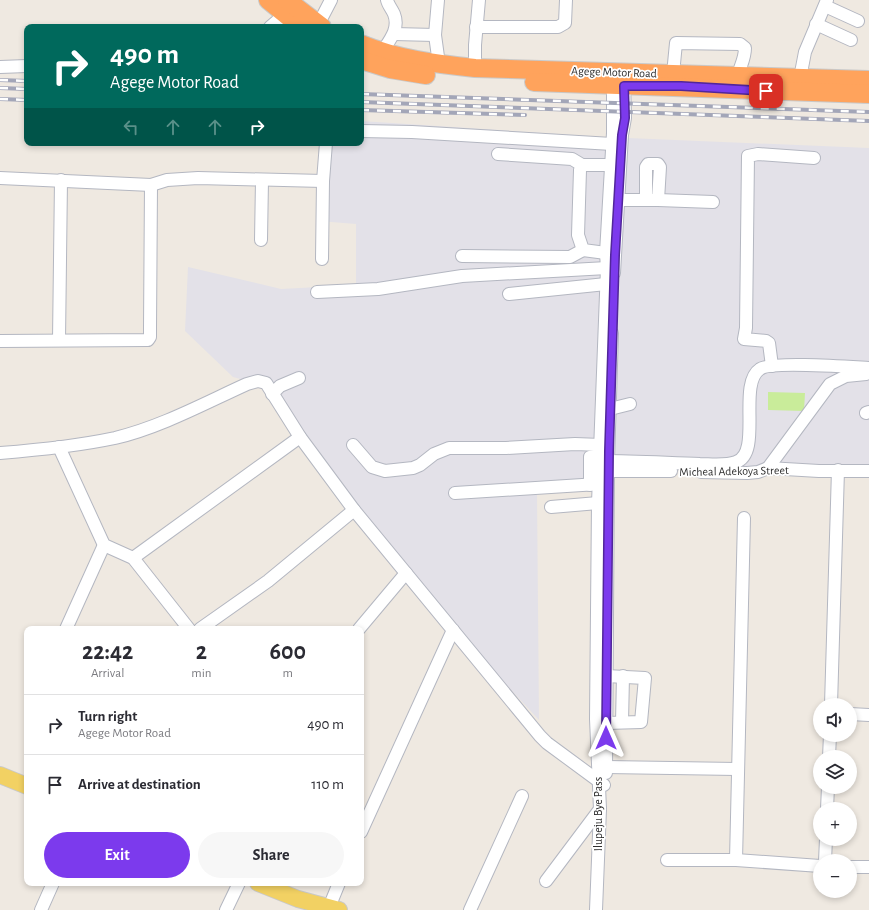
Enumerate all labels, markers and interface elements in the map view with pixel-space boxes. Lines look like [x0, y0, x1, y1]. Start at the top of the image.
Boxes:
icon: right [44, 40, 96, 92]
text: 490 m [110, 41, 179, 69]
street label: Agege Motor Road [571, 65, 657, 79]
text: Agege Motor Road [110, 74, 239, 92]
pin [749, 74, 783, 108]
icon: arrive [755, 80, 777, 102]
icon: left [120, 116, 142, 138]
icon: ahead [162, 116, 184, 138]
icon: ahead [204, 116, 226, 138]
icon: right [246, 116, 268, 138]
street label: Micheal Adekoya Street [679, 464, 789, 479]
text: 22:42 [82, 640, 133, 664]
text: 2 [196, 640, 207, 664]
text: 600 [269, 640, 306, 664]
text: Arrival [91, 667, 124, 680]
text: min [191, 667, 212, 680]
text: m [283, 667, 293, 680]
map controls [813, 698, 857, 898]
button: sound [813, 698, 857, 742]
text: Turn right [78, 709, 137, 724]
icon: right [44, 714, 66, 736]
text: 490 m [307, 717, 344, 732]
position arrow [585, 717, 627, 759]
text: Agege Motor Road [78, 727, 171, 740]
button: layers [813, 750, 857, 794]
icon: arrive [44, 774, 66, 796]
text: Arrive at destination [78, 777, 201, 792]
text: 110 m [311, 777, 344, 792]
street label: Ilupeju Bye Pass [592, 777, 605, 851]
button: + [813, 802, 857, 846]
button: Exit [44, 832, 190, 878]
button: Share [198, 832, 344, 878]
button: − [813, 854, 857, 898]

